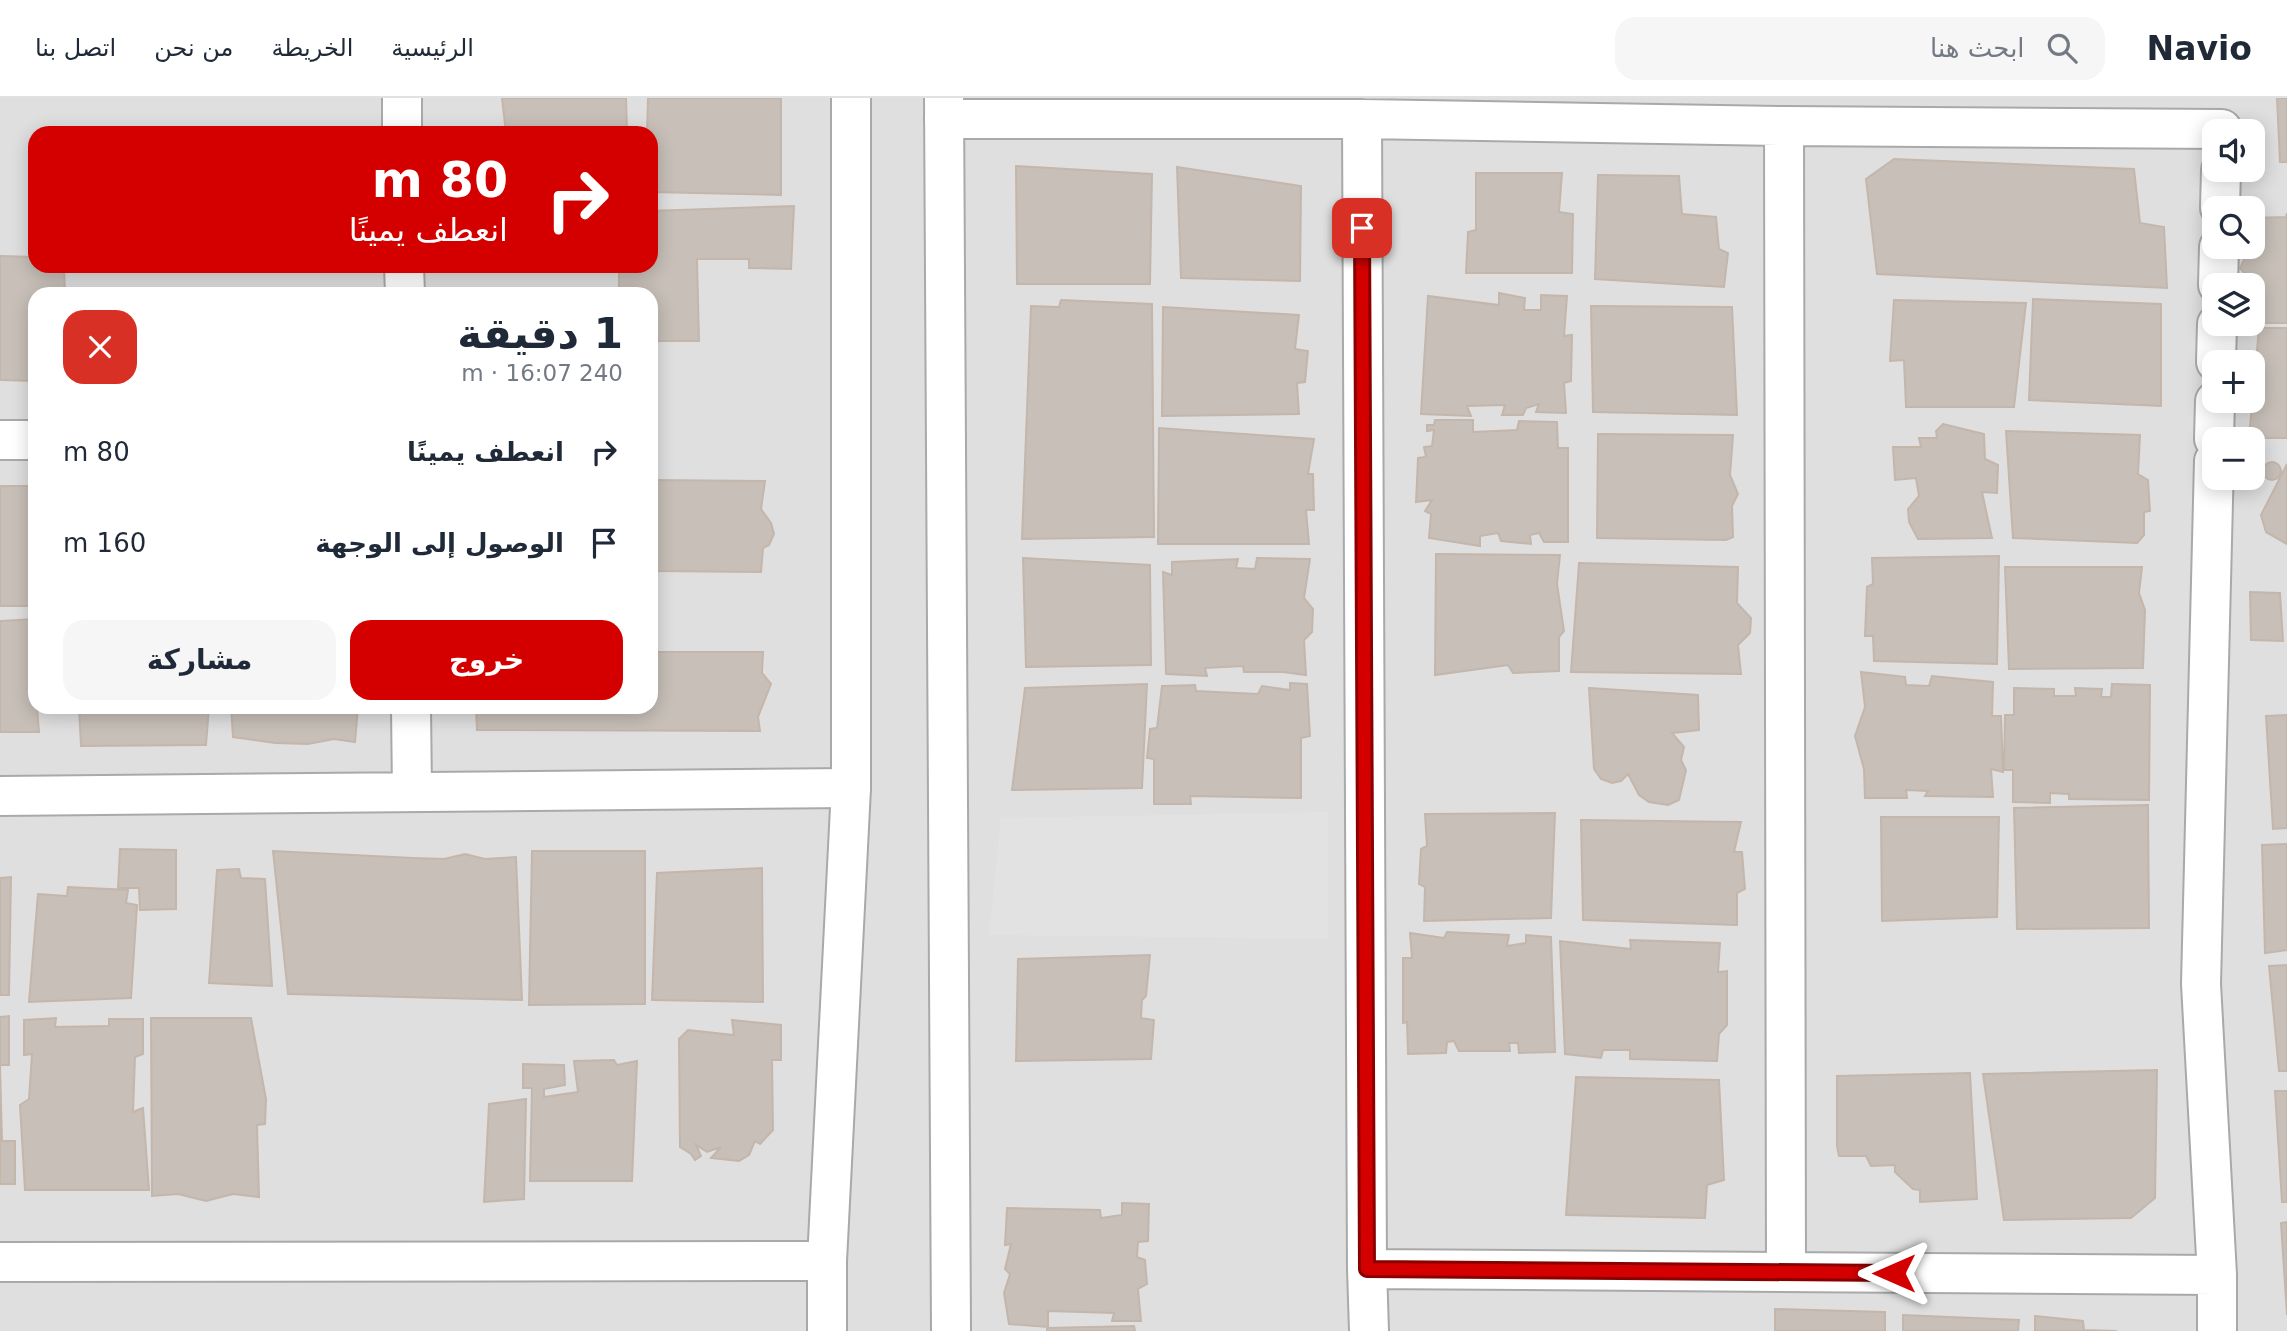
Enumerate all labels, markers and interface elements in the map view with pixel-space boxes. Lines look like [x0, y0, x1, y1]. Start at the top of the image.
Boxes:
search box [1615, 17, 2105, 80]
icon: search [2043, 29, 2081, 67]
text: Navio [2147, 29, 2252, 68]
text: ابحث هنا [1930, 33, 2025, 63]
text: اتصل بنا [35, 34, 116, 62]
text: من نحن [154, 34, 233, 62]
text: الخريطة [271, 34, 353, 62]
text: الرئيسية [391, 34, 474, 62]
map controls [2202, 119, 2265, 490]
button: sound [2202, 119, 2265, 182]
text: 80 m [372, 152, 508, 209]
icon: right [532, 154, 623, 245]
button: search [2202, 196, 2265, 259]
pin [1332, 198, 1392, 258]
icon: arrive [1343, 209, 1381, 247]
text: انعطف يمينًا [349, 211, 508, 249]
button: layers [2202, 273, 2265, 336]
text: 1 دقيقة [457, 309, 623, 358]
button: close [63, 310, 137, 384]
button: + [2202, 350, 2265, 413]
text: 240 m · 16:07 [461, 360, 623, 386]
button: − [2202, 427, 2265, 490]
icon: right [585, 433, 623, 471]
text: 80 m [63, 437, 130, 467]
text: انعطف يمينًا [407, 437, 564, 467]
icon: arrive [585, 524, 623, 562]
text: 160 m [63, 528, 146, 558]
text: الوصول إلى الوجهة [315, 528, 564, 558]
button: مشاركة [63, 620, 336, 700]
button: خروج [350, 620, 623, 700]
position arrow [1857, 1236, 1931, 1310]

